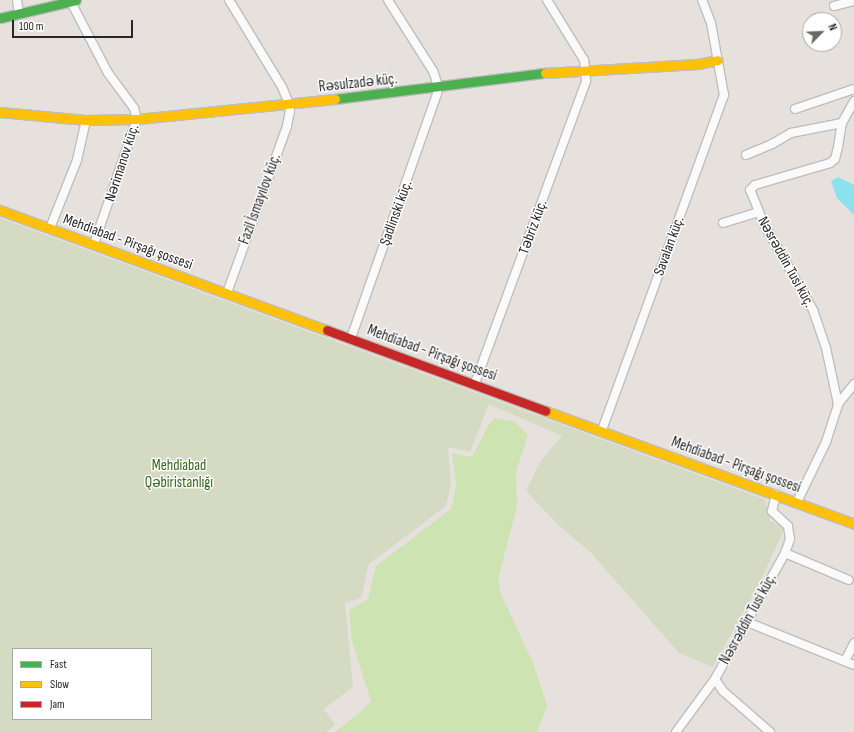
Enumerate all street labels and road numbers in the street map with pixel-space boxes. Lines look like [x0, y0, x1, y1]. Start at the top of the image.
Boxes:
street label: Rəsulzadə küç. [318, 70, 398, 96]
street label: Nərimanov küç. [101, 122, 143, 204]
street label: Fazil İsmayılov küç. [235, 151, 285, 247]
street label: Şadlinski küç. [376, 178, 416, 248]
street label: Təbriz küç. [515, 197, 551, 257]
street label: Mehdiabad - Pirşağı şossesi [61, 210, 195, 274]
street label: Nəsrəddin Tusi küç. [754, 213, 818, 311]
street label: Savalan küç. [650, 214, 688, 278]
street label: Mehdiabad - Pirşağı şossesi [365, 321, 499, 385]
street label: Mehdiabad - Pirşağı şossesi [669, 433, 803, 497]
street label: Nəsrəddin Tusi küç. [716, 570, 780, 668]

